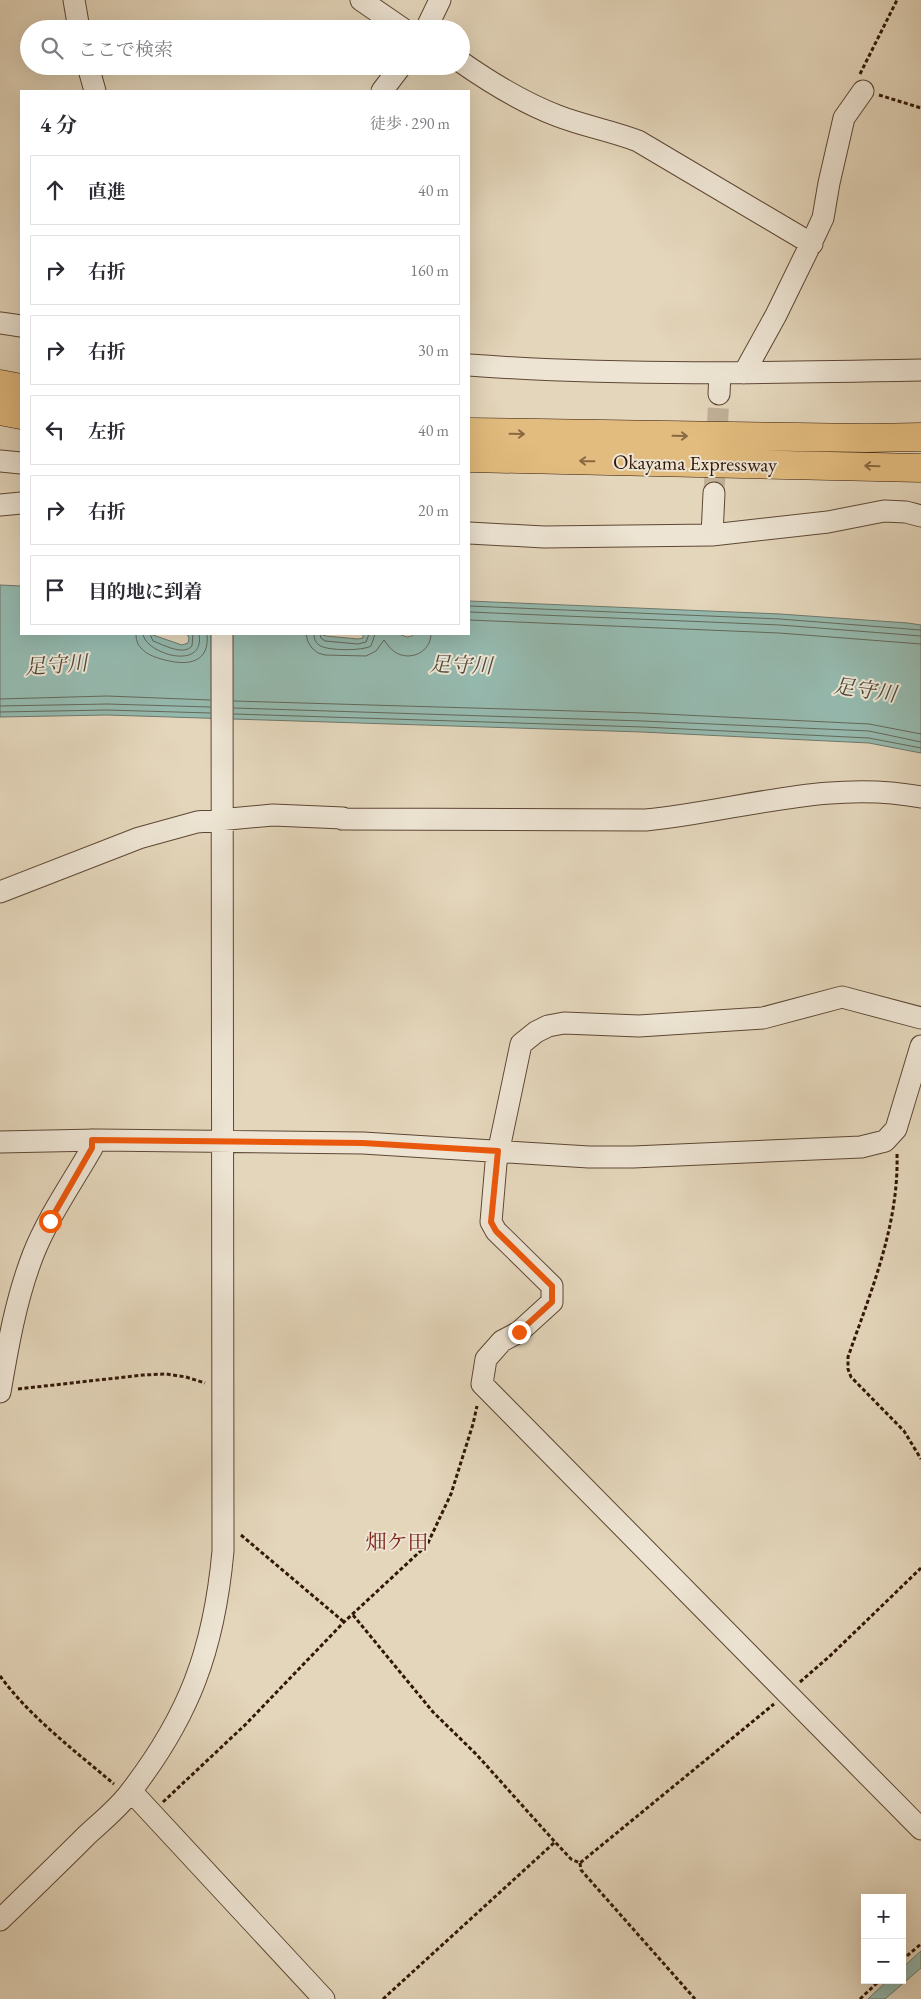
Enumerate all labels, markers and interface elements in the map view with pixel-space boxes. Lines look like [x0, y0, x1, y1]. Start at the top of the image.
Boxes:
search box [20, 20, 470, 75]
icon: search [38, 34, 66, 62]
text: ここで検索 [78, 37, 173, 62]
text: 4 分 [40, 111, 77, 138]
text: 徒歩 · 290 m [370, 113, 450, 134]
icon: ahead [41, 176, 69, 204]
text: 直進 [88, 179, 126, 204]
text: 40 m [418, 180, 449, 201]
icon: right [41, 256, 69, 284]
text: 右折 [88, 259, 126, 284]
text: 160 m [410, 260, 449, 281]
icon: right [41, 336, 69, 364]
text: 右折 [88, 339, 126, 364]
text: 30 m [418, 340, 449, 361]
icon: left [41, 416, 69, 444]
text: 左折 [88, 419, 126, 444]
text: 40 m [418, 420, 449, 441]
one-way arrow [509, 429, 525, 439]
one-way arrow [672, 431, 688, 441]
street label: Okayama Expressway [613, 449, 777, 477]
one-way arrow [580, 456, 596, 466]
one-way arrow [865, 461, 881, 470]
icon: right [41, 496, 69, 524]
text: 右折 [88, 499, 126, 524]
text: 20 m [418, 500, 449, 521]
icon: arrive [41, 576, 69, 604]
text: 目的地に到着 [88, 579, 202, 604]
water label: 足守川 [24, 649, 90, 680]
water label: 足守川 [429, 650, 495, 679]
water label: 足守川 [832, 672, 900, 708]
route start [39, 1210, 62, 1233]
route end [508, 1321, 531, 1344]
district label: 畑ケ田 [366, 1528, 429, 1555]
map controls [861, 1894, 906, 1984]
button: + [861, 1894, 906, 1939]
button: − [861, 1939, 906, 1984]

